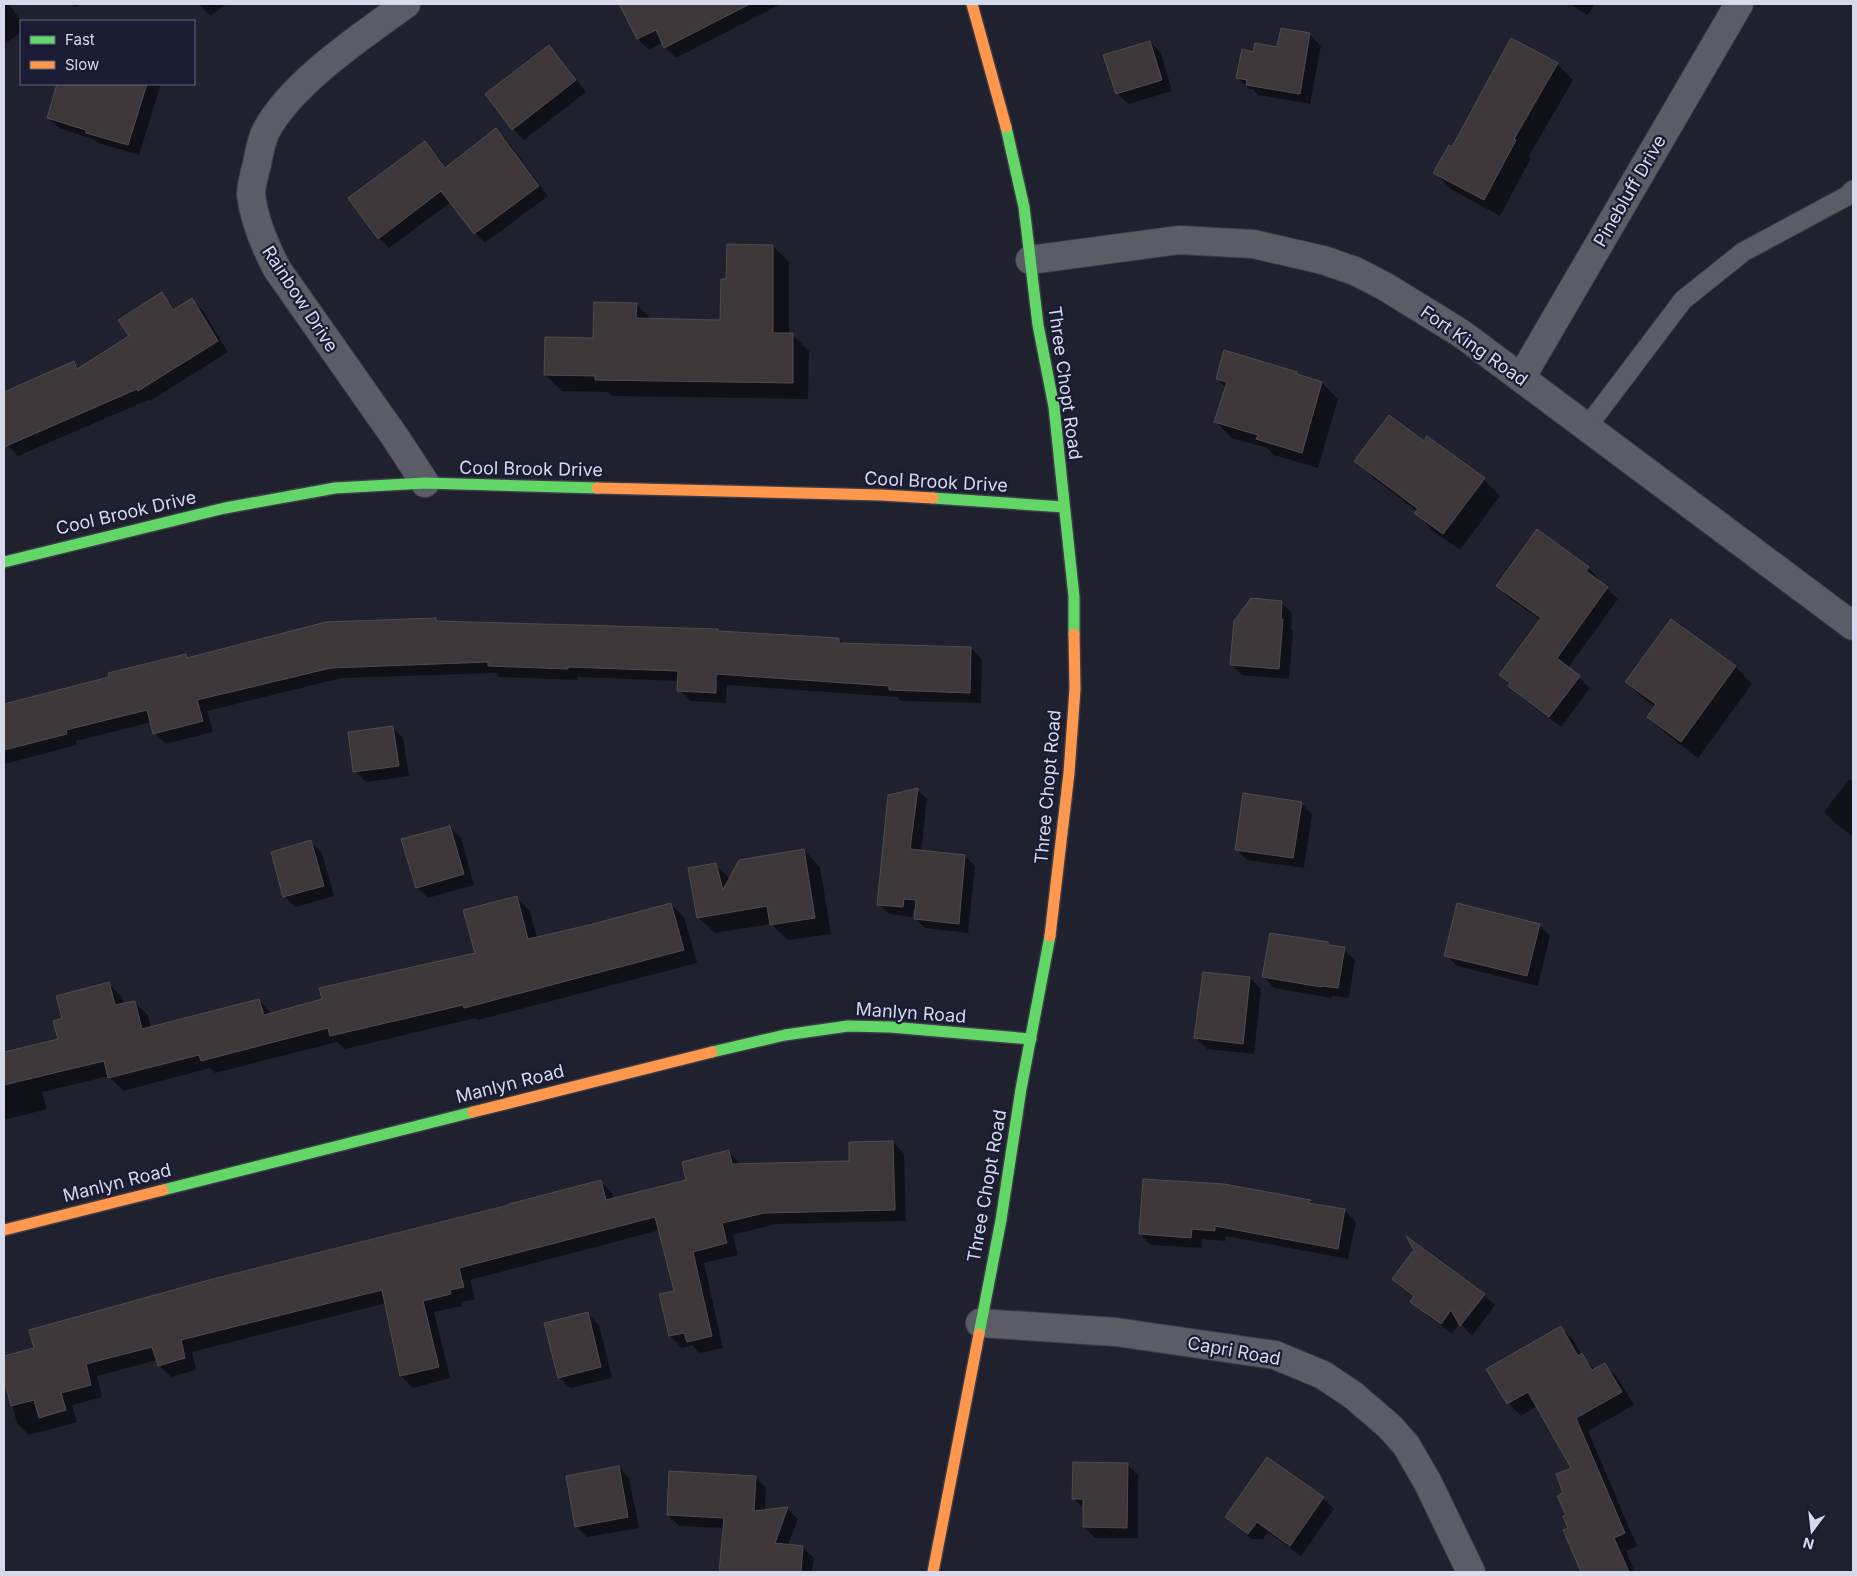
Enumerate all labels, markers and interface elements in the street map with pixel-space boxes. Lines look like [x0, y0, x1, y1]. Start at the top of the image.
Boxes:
legend [20, 20, 195, 85]
text: Fast [65, 30, 95, 49]
text: Slow [65, 55, 99, 74]
street label: Pinebluff Drive [1589, 131, 1670, 250]
street label: Rainbow Drive [258, 242, 343, 356]
street label: Fort King Road [1417, 301, 1532, 390]
street label: Three Chopt Road [1044, 305, 1087, 461]
street label: Cool Brook Drive [459, 457, 603, 480]
street label: Cool Brook Drive [864, 467, 1008, 496]
street label: Cool Brook Drive [54, 486, 198, 539]
street label: Three Chopt Road [1030, 709, 1065, 865]
street label: Manlyn Road [855, 998, 967, 1027]
street label: Manlyn Road [454, 1060, 566, 1107]
street label: Three Chopt Road [963, 1108, 1010, 1264]
street label: Manlyn Road [61, 1159, 173, 1206]
street label: Capri Road [1186, 1332, 1282, 1369]
north arrow [1787, 1506, 1837, 1556]
text: N [1801, 1534, 1816, 1554]

